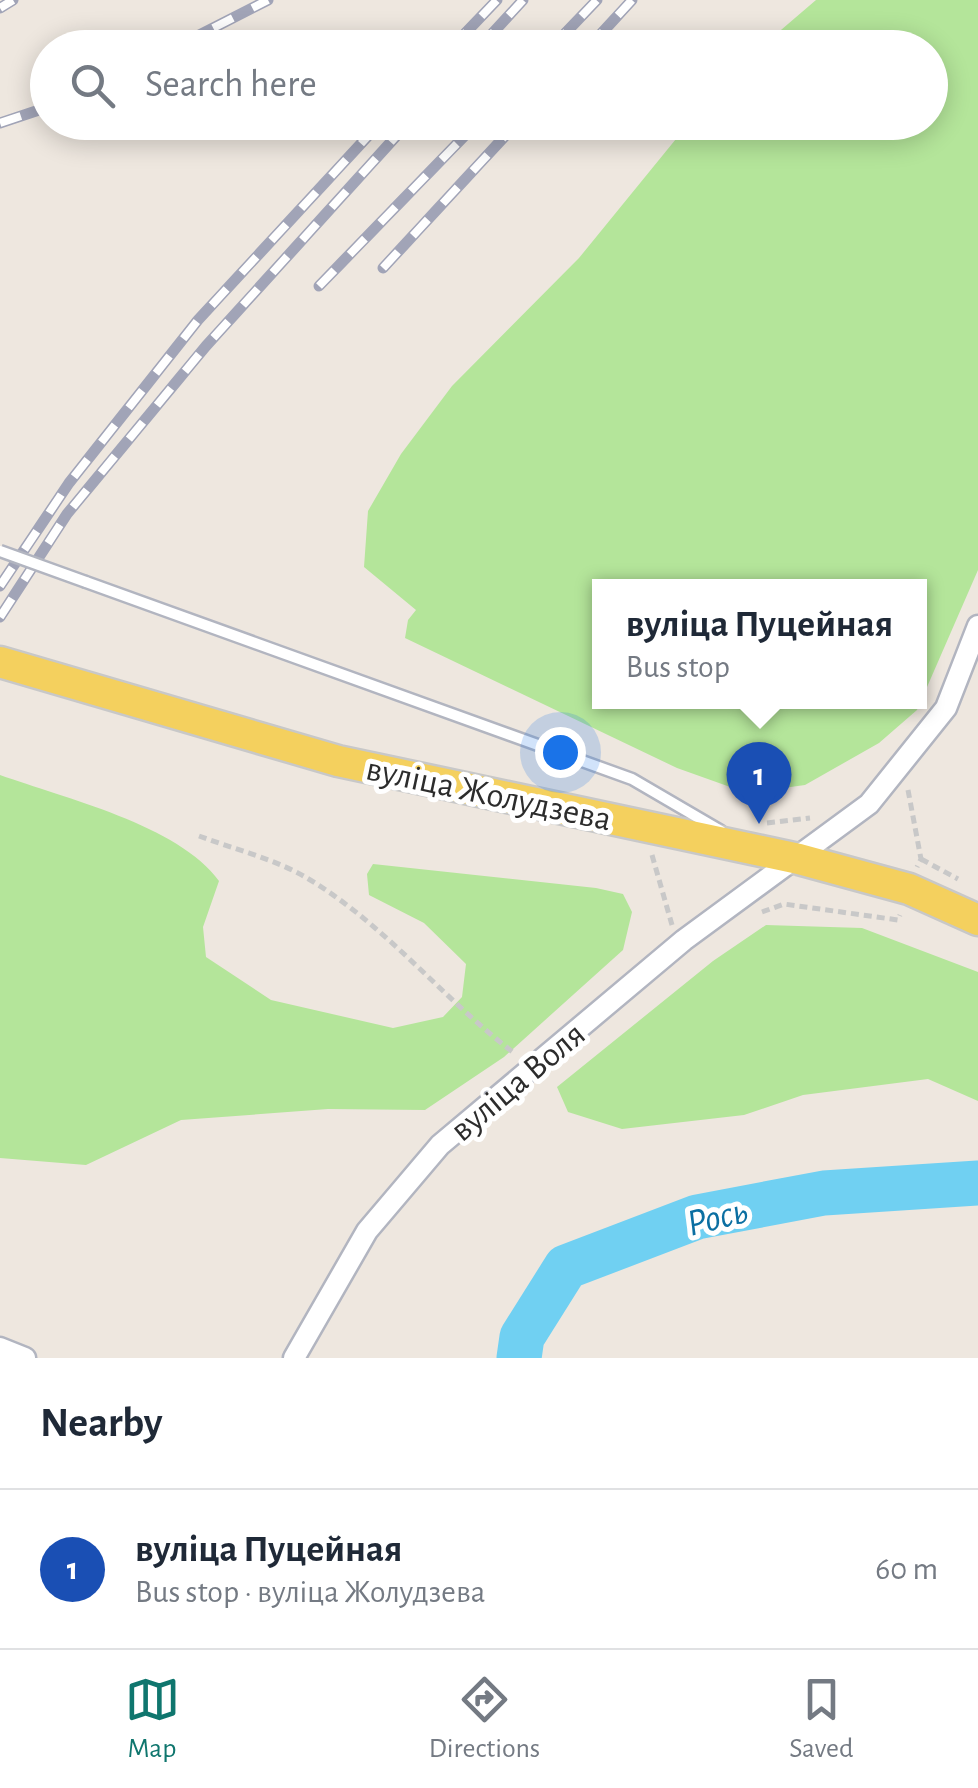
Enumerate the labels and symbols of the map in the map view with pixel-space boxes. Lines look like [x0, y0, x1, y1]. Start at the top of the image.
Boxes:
your location [535, 727, 586, 778]
pin: 1 [726, 742, 792, 824]
street label: вуліца Жолудзева [363, 751, 614, 838]
street label: вуліца Воля [444, 1016, 592, 1148]
water label: Рось [683, 1192, 752, 1244]

